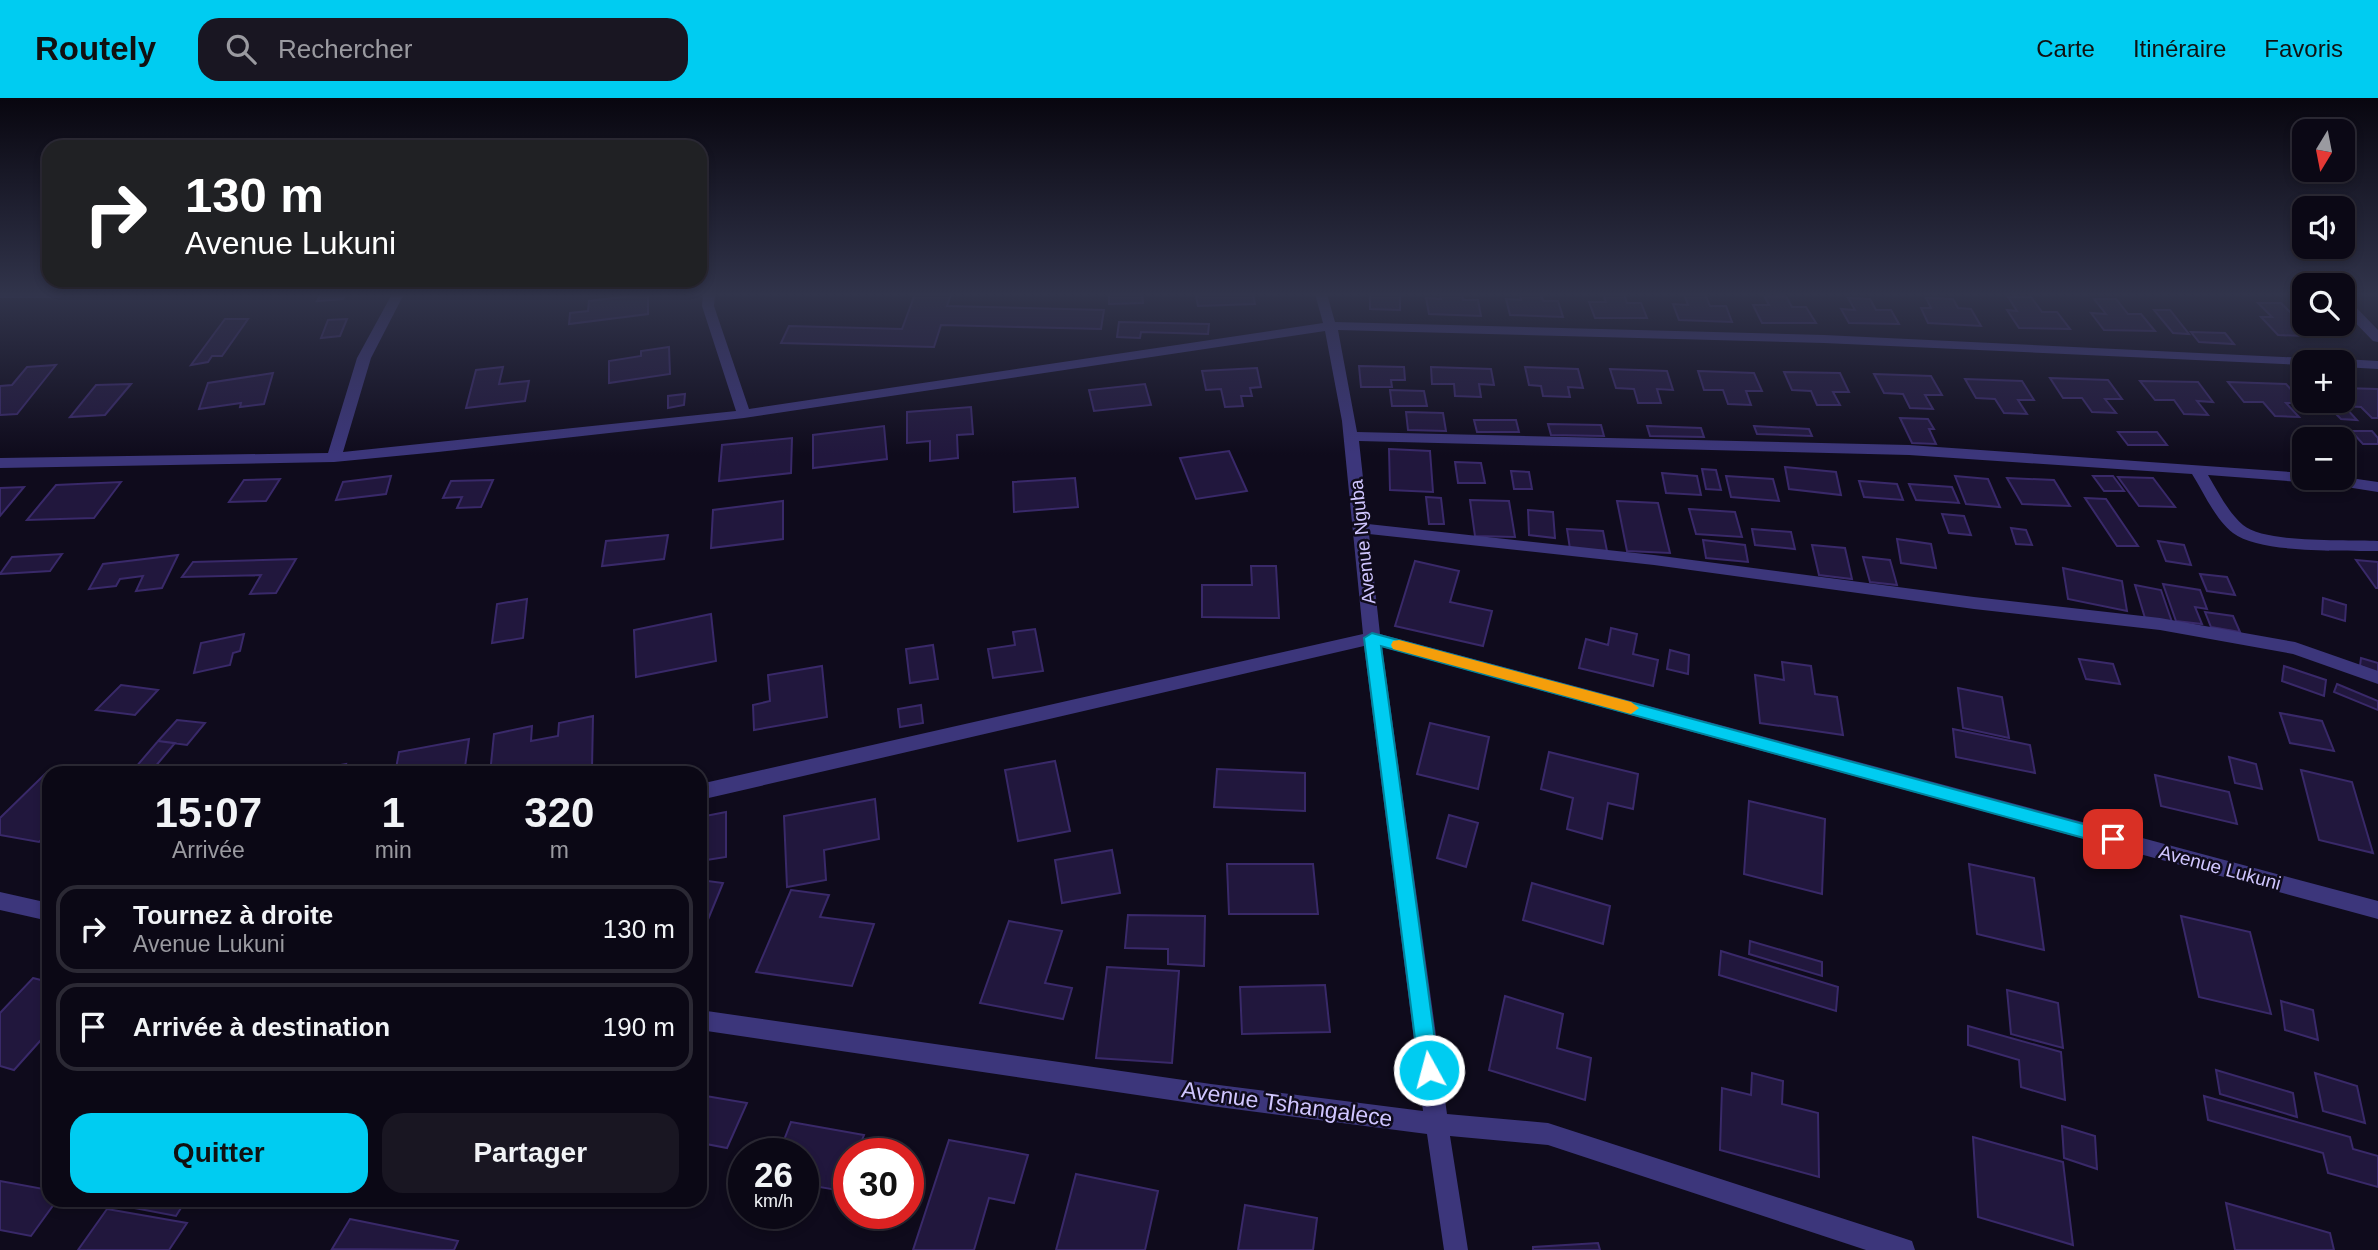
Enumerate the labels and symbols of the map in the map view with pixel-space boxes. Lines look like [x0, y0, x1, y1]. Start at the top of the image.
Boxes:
north arrow [2292, 119, 2356, 182]
street label: Avenue Nguba [1345, 478, 1379, 605]
pin [2083, 809, 2143, 869]
street label: Avenue Lukuni [2157, 841, 2283, 894]
position arrow [1392, 1033, 1466, 1107]
street label: Avenue Tshangalece [1180, 1076, 1394, 1132]
speed limit sign: 30 [833, 1138, 924, 1229]

